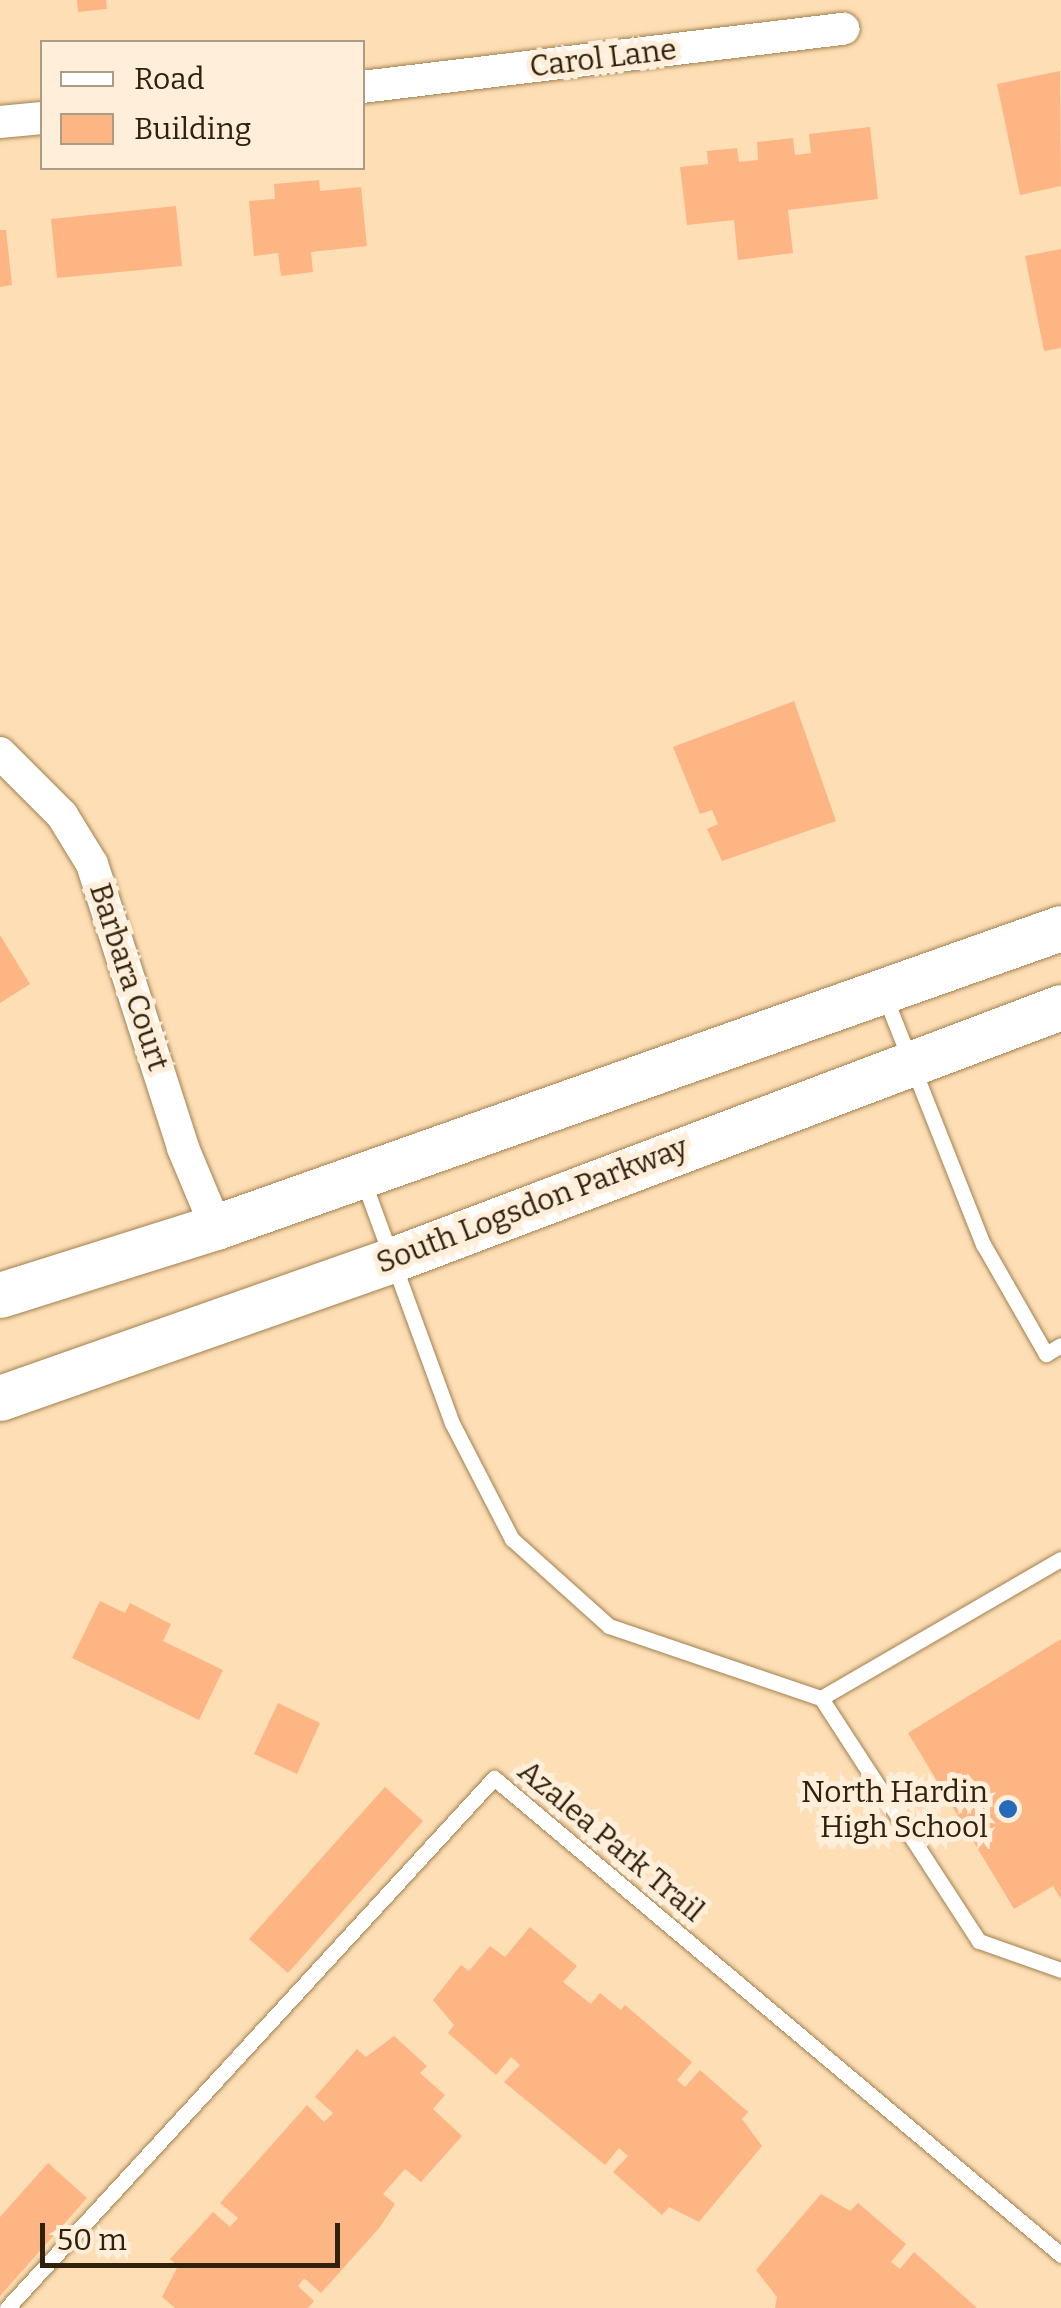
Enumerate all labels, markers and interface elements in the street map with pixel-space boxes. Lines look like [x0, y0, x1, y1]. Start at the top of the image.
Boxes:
street label: Carol Lane [528, 31, 678, 85]
legend [40, 40, 365, 170]
text: Road [134, 61, 205, 97]
text: Building [134, 111, 252, 147]
street label: Barbara Court [82, 879, 176, 1075]
street label: South Logsdon Parkway [371, 1129, 693, 1281]
street label: Azalea Park Trail [511, 1753, 711, 1929]
place label: North Hardin High School [801, 1774, 988, 1844]
marker: North Hardin High School [997, 1798, 1019, 1820]
scale bar [45, 2203, 345, 2265]
text: 50 m [57, 2222, 127, 2258]

